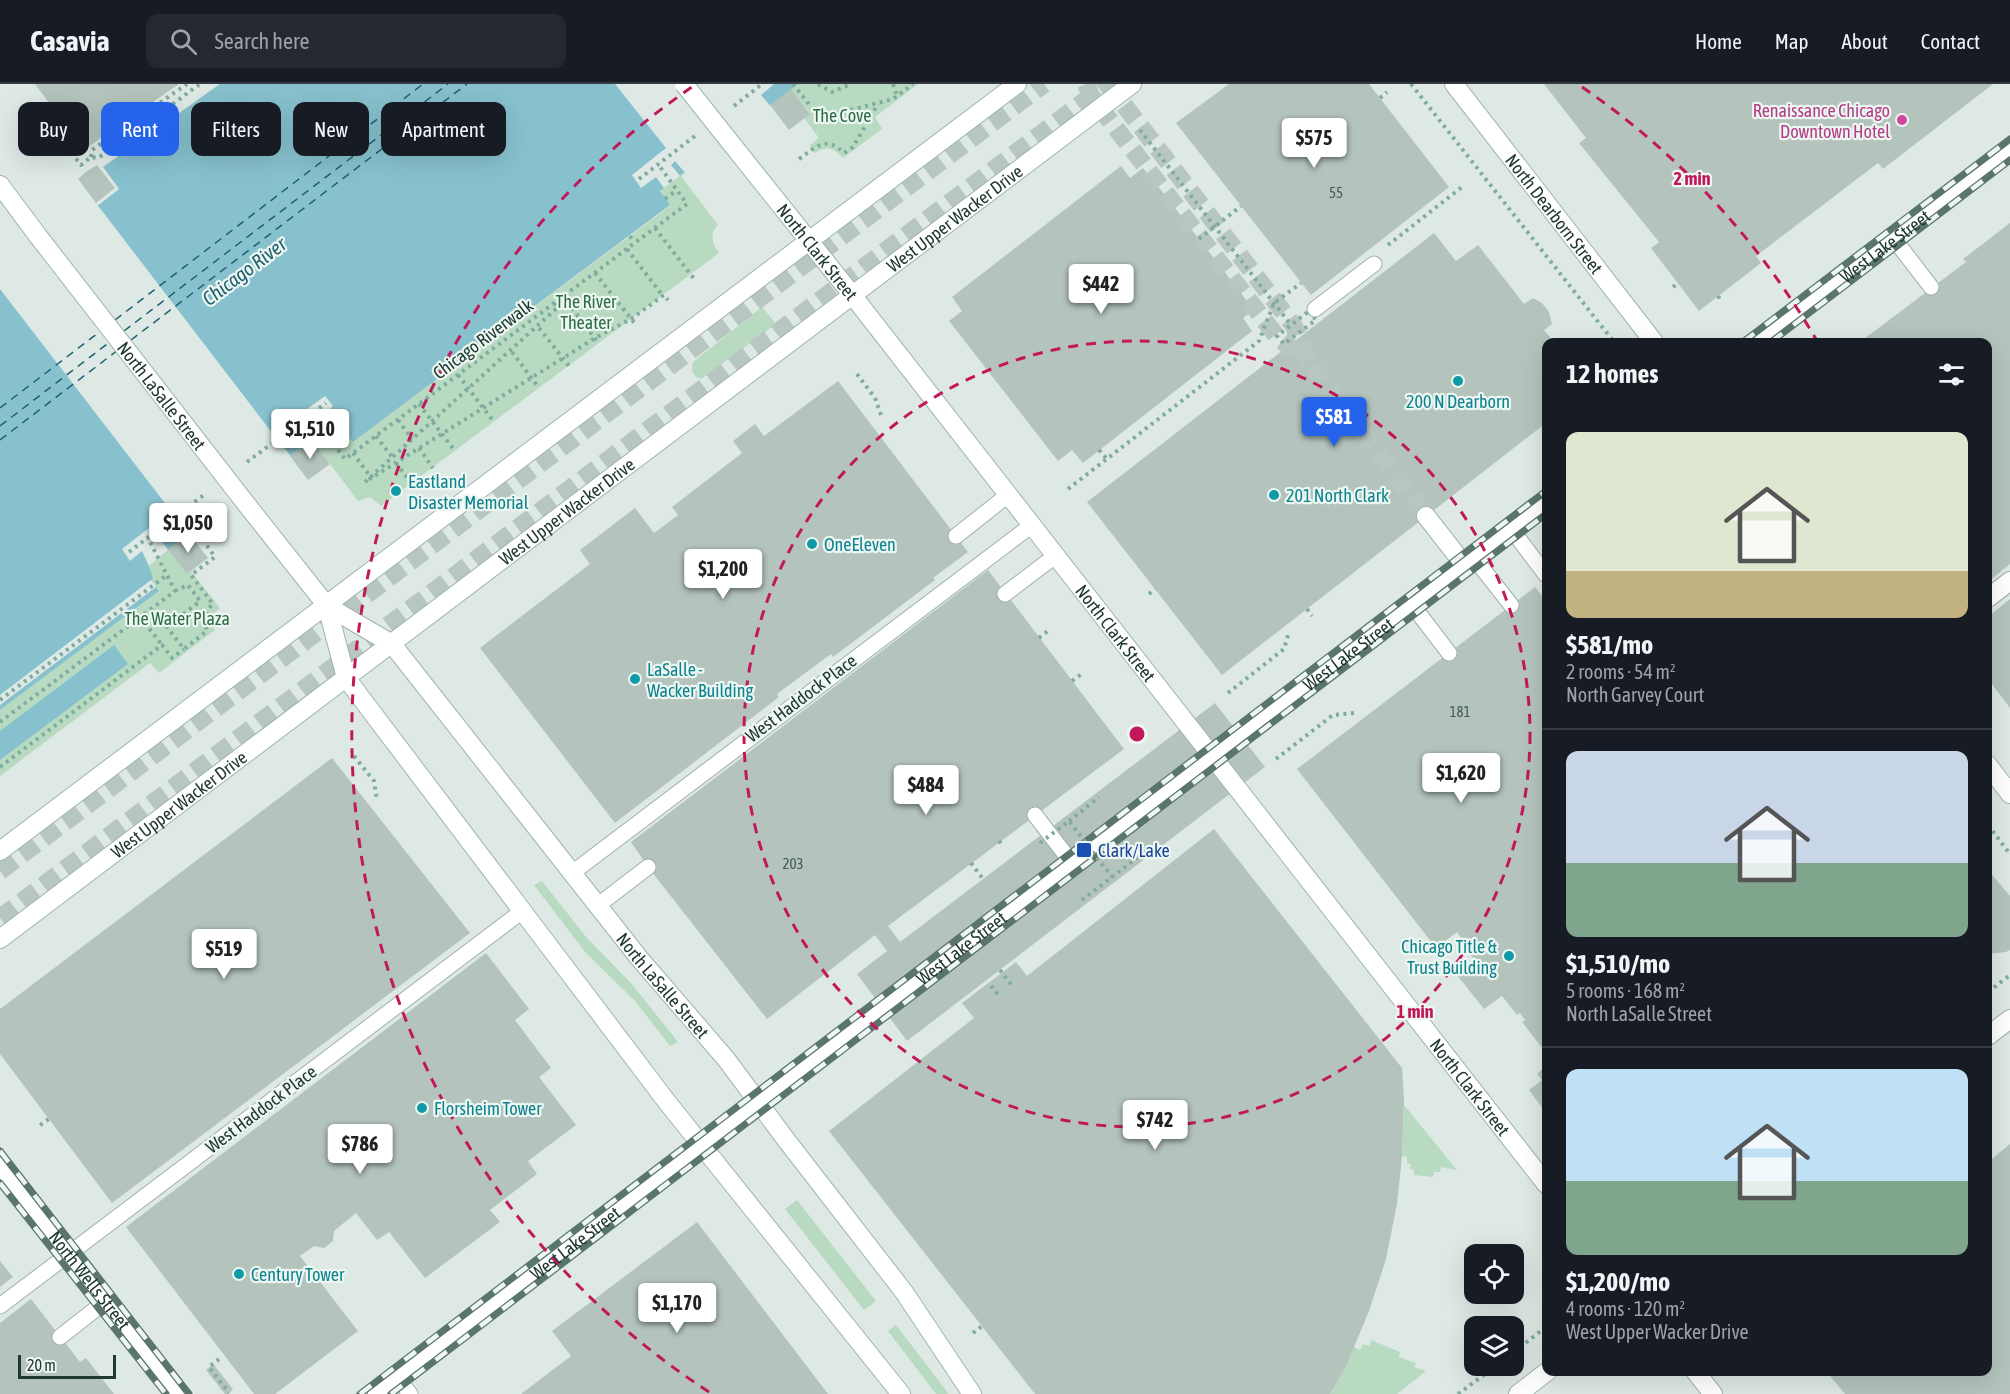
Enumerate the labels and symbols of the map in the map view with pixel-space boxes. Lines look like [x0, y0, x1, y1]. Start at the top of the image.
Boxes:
place label: Renaissance Chicago Downtown Hotel [1753, 100, 1890, 142]
park label: The Cove [813, 105, 871, 126]
marker: Renaissance Chicago Downtown Hotel [1895, 113, 1909, 127]
pin: $575 [1278, 118, 1350, 169]
street label: North Dearborn Street [1502, 150, 1607, 278]
street label: West Upper Wacker Drive [882, 160, 1026, 276]
text: 2 min [1674, 168, 1711, 189]
house number: 55 [1329, 184, 1343, 201]
street label: North Clark Street [773, 199, 862, 304]
street label: West Lake Street [1835, 205, 1934, 287]
water label: Chicago River [198, 231, 291, 310]
pin: $442 [1065, 264, 1137, 315]
park label: The River Theater [556, 291, 617, 333]
street label: Chicago Riverwalk [429, 295, 537, 383]
street label: North LaSalle Street [113, 337, 211, 454]
marker: 200 N Dearborn [1451, 374, 1465, 388]
place label: 200 N Dearborn [1406, 391, 1510, 412]
pin: $581 [1298, 397, 1370, 448]
pin: $1,510 [261, 409, 359, 460]
street label: West Upper Wacker Drive [495, 453, 639, 569]
place label: Eastland Disaster Memorial [408, 471, 529, 513]
marker: Eastland Disaster Memorial [389, 484, 403, 498]
place label: 201 North Clark [1286, 485, 1389, 506]
marker: 201 North Clark [1267, 488, 1281, 502]
pin: $1,050 [139, 503, 237, 554]
place label: OneEleven [824, 534, 896, 555]
marker: OneEleven [805, 537, 819, 551]
pin: $1,200 [674, 549, 772, 600]
street label: North Clark Street [1072, 580, 1160, 685]
park label: The Water Plaza [124, 608, 230, 629]
street label: West Lake Street [1299, 613, 1397, 695]
street label: West Haddock Place [742, 650, 860, 746]
place label: LaSalle - Wacker Building [647, 659, 753, 701]
marker: LaSalle - Wacker Building [628, 672, 642, 686]
house number: 181 [1449, 703, 1471, 720]
centre of rings [1127, 724, 1147, 744]
street label: West Upper Wacker Drive [107, 746, 251, 862]
pin: $1,620 [1412, 753, 1510, 804]
pin: $484 [890, 765, 962, 816]
place label: Clark/Lake [1098, 840, 1170, 861]
marker: Clark/Lake [1075, 841, 1093, 859]
house number: 203 [782, 855, 804, 872]
street label: West Lake Street [912, 907, 1010, 989]
street label: North LaSalle Street [613, 928, 714, 1042]
pin: $519 [188, 929, 260, 980]
place label: Chicago Title & Trust Building [1401, 936, 1498, 978]
marker: Chicago Title & Trust Building [1502, 949, 1516, 963]
text: 1 min [1397, 1001, 1434, 1022]
street label: North Clark Street [1426, 1034, 1515, 1140]
street label: West Haddock Place [202, 1061, 320, 1157]
place label: Florsheim Tower [434, 1098, 542, 1119]
pin: $742 [1119, 1100, 1191, 1151]
marker: Florsheim Tower [415, 1101, 429, 1115]
pin: $786 [324, 1124, 396, 1175]
street label: West Lake Street [526, 1202, 624, 1284]
street label: North Wells Street [45, 1227, 135, 1333]
place label: Century Tower [251, 1264, 345, 1285]
marker: Century Tower [232, 1267, 246, 1281]
pin: $1,170 [628, 1283, 726, 1334]
scale bar [18, 1352, 116, 1380]

